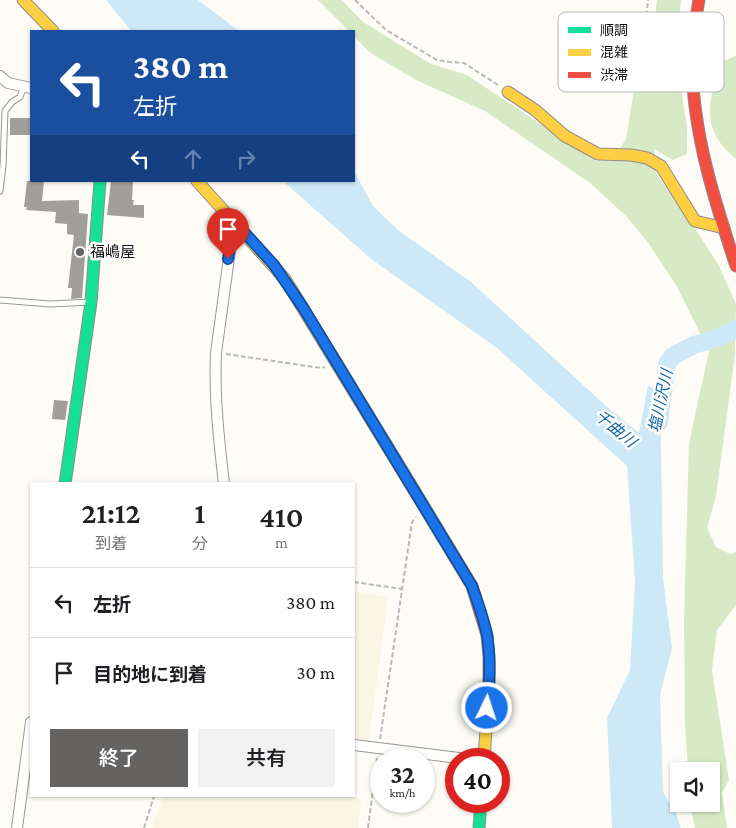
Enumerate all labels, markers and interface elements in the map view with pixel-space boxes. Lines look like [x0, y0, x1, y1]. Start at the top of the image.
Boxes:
legend [558, 12, 724, 92]
text: 順調 [600, 22, 628, 38]
text: 混雑 [600, 44, 628, 60]
text: 380 m [133, 47, 228, 86]
icon: left [50, 50, 115, 115]
text: 渋滞 [600, 67, 628, 83]
text: 左折 [133, 94, 177, 119]
icon: left [126, 145, 154, 173]
icon: ahead [179, 145, 207, 173]
icon: right [232, 145, 260, 173]
pin [207, 208, 249, 259]
icon: arrive [214, 215, 242, 243]
place label: 福嶋屋 [90, 243, 135, 260]
marker: 福嶋屋 [74, 246, 86, 258]
water label: 塩川沢川 [646, 366, 676, 434]
water label: 千曲川 [592, 406, 641, 452]
text: 21:12 [81, 496, 140, 529]
text: 1 [195, 496, 205, 529]
text: 410 [259, 500, 304, 533]
text: m [275, 534, 288, 551]
text: 到着 [95, 535, 127, 552]
text: 分 [192, 535, 208, 552]
icon: left [50, 589, 78, 617]
text: 380 m [286, 592, 335, 613]
text: 左折 [93, 594, 131, 615]
icon: arrive [50, 659, 78, 687]
text: 30 m [296, 662, 335, 683]
text: 目的地に到着 [93, 664, 207, 685]
position arrow [460, 681, 512, 733]
button: 終了 [50, 729, 188, 787]
button: 共有 [198, 729, 335, 787]
speed limit sign: 40 [445, 748, 510, 813]
text: 32 [390, 761, 415, 788]
map controls [670, 762, 720, 812]
button: sound [670, 762, 720, 812]
text: km/h [390, 786, 415, 800]

